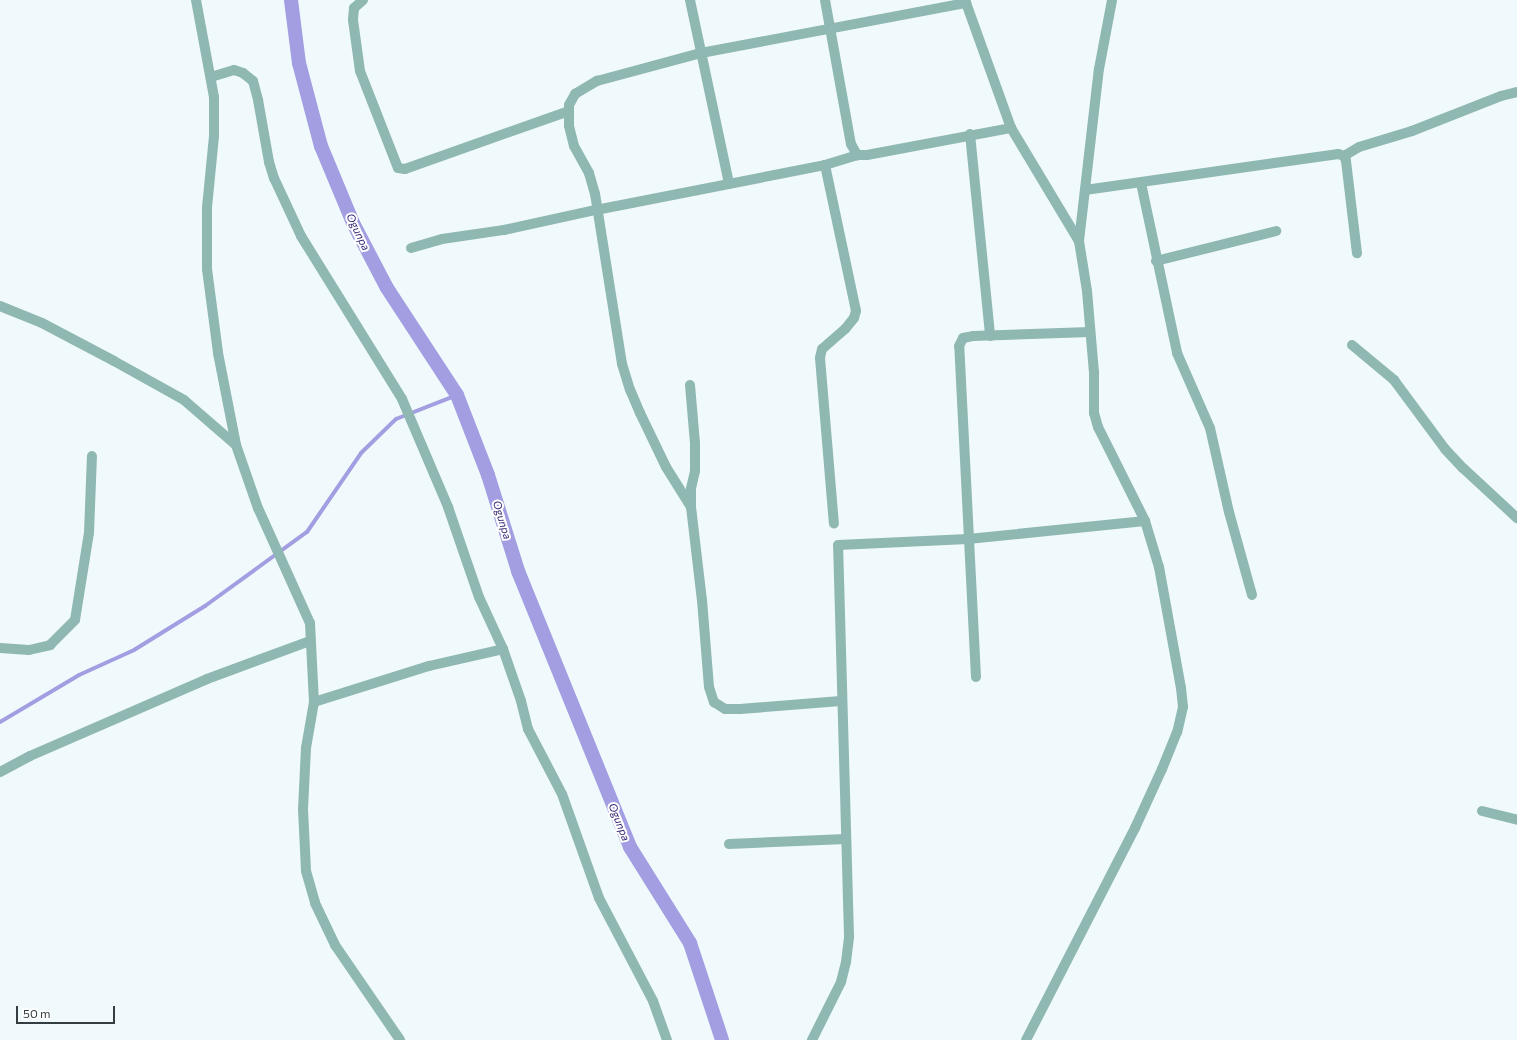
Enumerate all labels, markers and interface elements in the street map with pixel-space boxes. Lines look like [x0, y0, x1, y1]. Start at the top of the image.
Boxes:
water label: Ogunpa [343, 211, 373, 253]
water label: Ogunpa [490, 499, 514, 541]
water label: Ogunpa [605, 801, 633, 843]
scale bar [18, 998, 117, 1024]
text: 50 m [23, 1006, 51, 1020]

